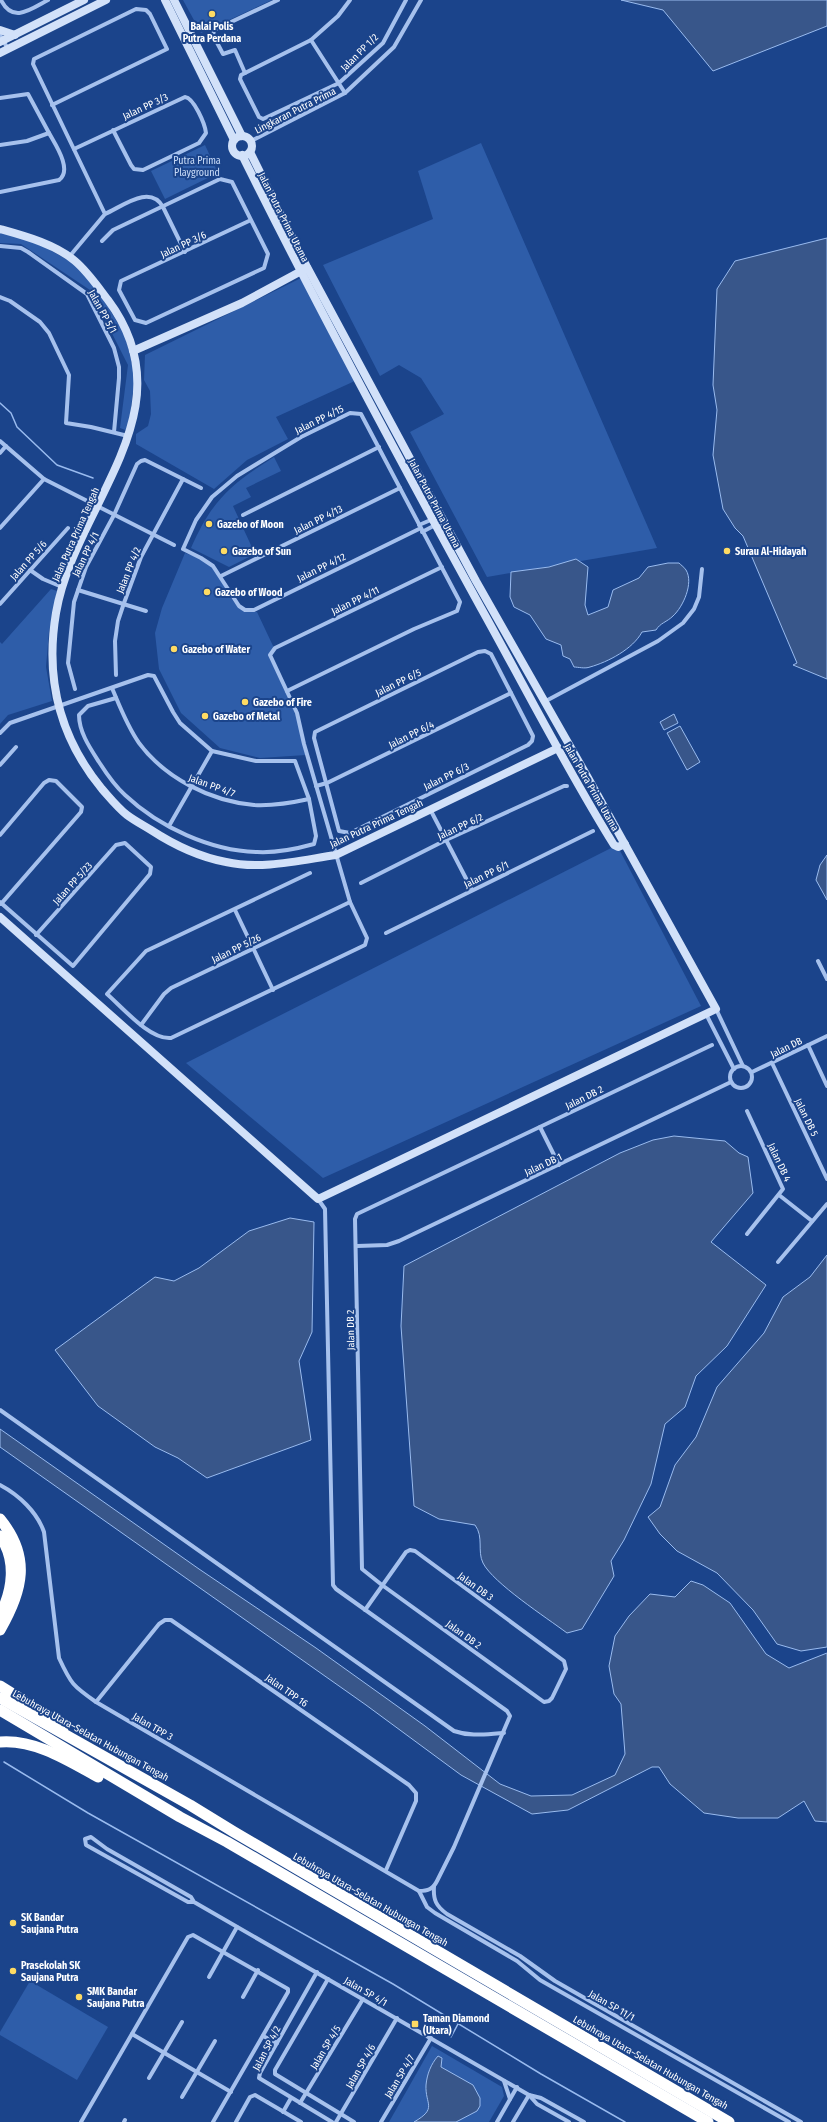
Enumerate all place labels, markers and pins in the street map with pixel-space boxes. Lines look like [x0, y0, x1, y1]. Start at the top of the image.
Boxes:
marker: Balai Polis Putra Perdana [207, 9, 217, 19]
place label: Balai Polis Putra Perdana [183, 21, 241, 45]
marker: Gazebo of Moon [204, 519, 214, 529]
place label: Gazebo of Moon [217, 519, 284, 531]
marker: Gazebo of Sun [219, 546, 229, 556]
place label: Gazebo of Sun [232, 546, 291, 558]
marker: Surau Al-Hidayah [722, 546, 732, 556]
place label: Surau Al-Hidayah [735, 546, 806, 558]
marker: Gazebo of Wood [202, 587, 212, 597]
place label: Gazebo of Wood [215, 587, 282, 599]
marker: Gazebo of Water [169, 644, 179, 654]
place label: Gazebo of Water [182, 644, 250, 656]
marker: Gazebo of Fire [240, 697, 250, 707]
place label: Gazebo of Fire [253, 697, 312, 709]
marker: Gazebo of Metal [200, 711, 210, 721]
place label: Gazebo of Metal [213, 711, 280, 723]
place label: SK Bandar Saujana Putra [21, 1912, 79, 1936]
marker: SK Bandar Saujana Putra [8, 1918, 18, 1928]
place label: Prasekolah SK Saujana Putra [21, 1960, 80, 1984]
marker: Prasekolah SK Saujana Putra [8, 1966, 18, 1976]
place label: SMK Bandar Saujana Putra [87, 1986, 145, 2010]
marker: SMK Bandar Saujana Putra [74, 1992, 84, 2002]
place label: Taman Diamond (Utara) [423, 2013, 489, 2037]
marker: Taman Diamond (Utara) [410, 2019, 420, 2029]

